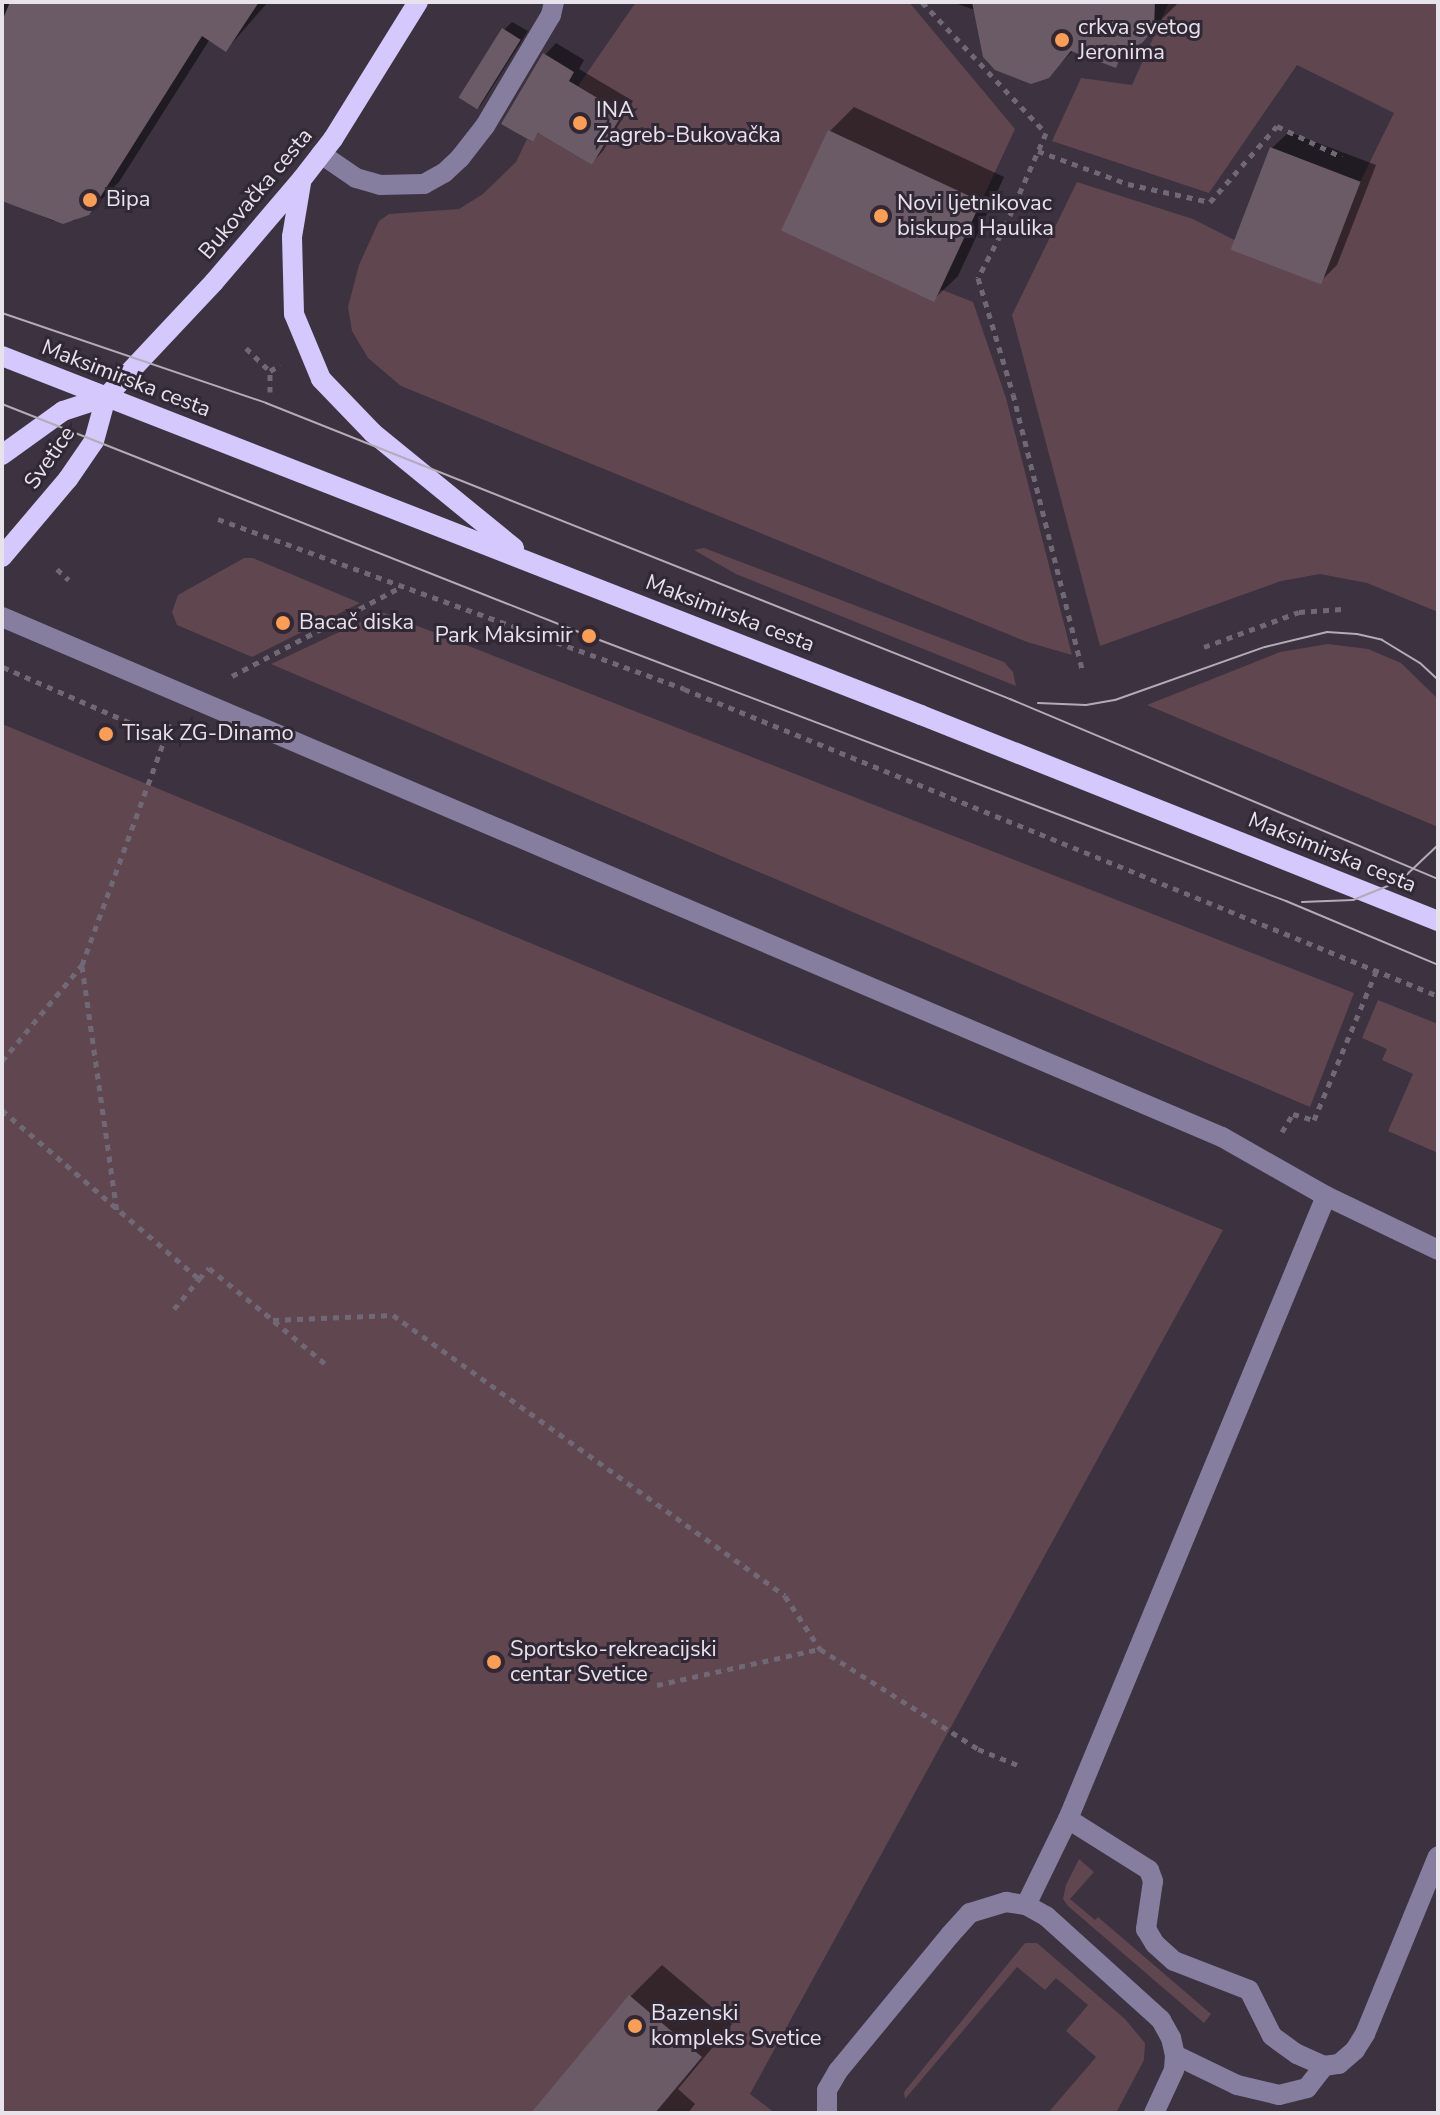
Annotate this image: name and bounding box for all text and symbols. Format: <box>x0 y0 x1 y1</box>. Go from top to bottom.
place label: crkva svetog Jeronima <box>1078 14 1201 66</box>
marker: crkva svetog Jeronima <box>1053 31 1071 49</box>
place label: INA Zagreb-Bukovačka <box>596 97 781 148</box>
marker: INA Zagreb-Bukovačka <box>571 114 589 132</box>
street label: Bukovačka cesta <box>194 123 318 265</box>
place label: Bipa <box>106 187 150 213</box>
place label: Novi ljetnikovac biskupa Haulika <box>897 190 1054 242</box>
marker: Bipa <box>81 191 99 209</box>
marker: Novi ljetnikovac biskupa Haulika <box>872 207 890 225</box>
street label: Maksimirska cesta <box>38 335 214 423</box>
street label: Svetice <box>19 421 81 495</box>
street label: Maksimirska cesta <box>642 570 818 658</box>
place label: Bacač diska <box>299 610 414 636</box>
marker: Bacač diska <box>274 614 292 632</box>
place label: Park Maksimir <box>435 623 573 649</box>
marker: Park Maksimir <box>580 627 598 645</box>
place label: Tisak ZG-Dinamo <box>122 721 294 747</box>
marker: Tisak ZG-Dinamo <box>97 725 115 743</box>
street label: Maksimirska cesta <box>1244 807 1420 899</box>
place label: Sportsko-rekreacijski centar Svetice <box>510 1636 717 1688</box>
marker: Sportsko-rekreacijski centar Svetice <box>485 1653 503 1671</box>
place label: Bazenski kompleks Svetice <box>651 2000 821 2052</box>
marker: Bazenski kompleks Svetice <box>626 2017 644 2035</box>

